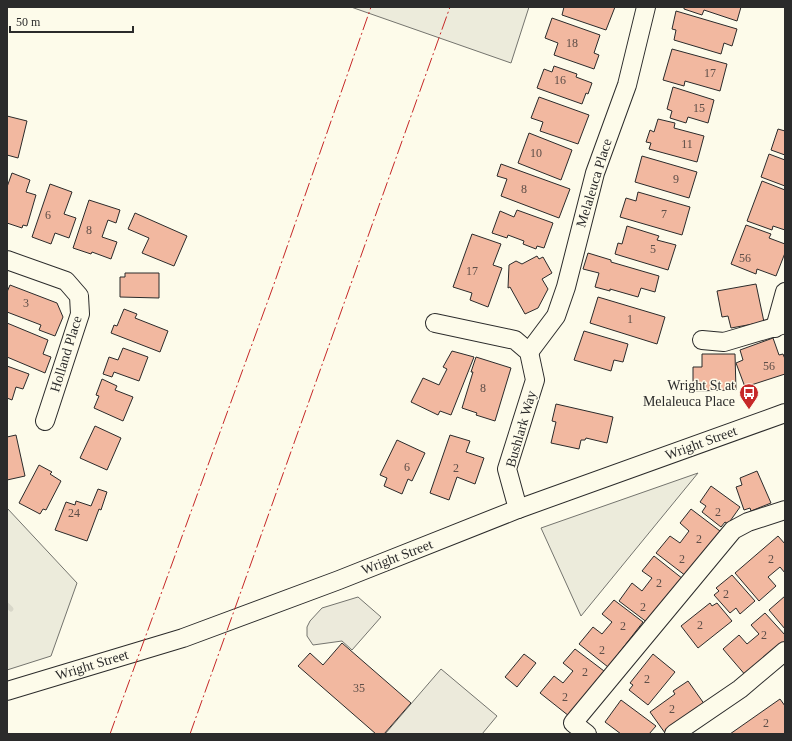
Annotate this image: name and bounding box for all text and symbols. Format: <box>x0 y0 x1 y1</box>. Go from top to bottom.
scale bar <box>10 8 133 34</box>
text: 50 m <box>16 15 41 29</box>
house number: 18 <box>566 36 578 50</box>
house number: 17 <box>704 66 716 80</box>
house number: 16 <box>554 73 566 87</box>
house number: 15 <box>693 101 705 115</box>
street label: Melaleuca Place <box>573 137 615 229</box>
house number: 11 <box>681 137 693 151</box>
house number: 10 <box>530 146 542 160</box>
house number: 9 <box>673 172 679 186</box>
house number: 8 <box>521 182 527 196</box>
house number: 7 <box>661 207 667 221</box>
house number: 6 <box>45 208 51 222</box>
house number: 8 <box>86 223 92 237</box>
house number: 5 <box>650 242 656 256</box>
house number: 56 <box>739 251 751 265</box>
house number: 17 <box>466 264 478 278</box>
house number: 3 <box>23 296 29 310</box>
house number: 1 <box>627 312 633 326</box>
street label: Holland Place <box>47 314 85 394</box>
house number: 56 <box>763 359 775 373</box>
place label: Wright St at Melaleuca Place <box>643 378 735 409</box>
house number: 8 <box>480 381 486 395</box>
bus stop icon: Wright St at Melaleuca Place <box>738 382 760 410</box>
street label: Bushlark Way <box>503 389 539 469</box>
street label: Wright Street <box>663 423 739 463</box>
house number: 6 <box>404 460 410 474</box>
house number: 2 <box>453 461 459 475</box>
house number: 2 <box>715 505 721 519</box>
house number: 24 <box>68 506 80 520</box>
house number: 2 <box>696 532 702 546</box>
street label: Wright Street <box>359 536 435 577</box>
house number: 2 <box>679 552 685 566</box>
house number: 2 <box>768 552 774 566</box>
house number: 2 <box>656 576 662 590</box>
house number: 2 <box>723 587 729 601</box>
house number: 2 <box>640 600 646 614</box>
house number: 2 <box>697 618 703 632</box>
house number: 2 <box>620 619 626 633</box>
house number: 2 <box>761 628 767 642</box>
house number: 2 <box>599 643 605 657</box>
street label: Wright Street <box>54 647 130 683</box>
house number: 2 <box>582 665 588 679</box>
house number: 2 <box>644 672 650 686</box>
house number: 35 <box>353 681 365 695</box>
house number: 2 <box>562 690 568 704</box>
house number: 2 <box>669 702 675 716</box>
house number: 2 <box>763 716 769 730</box>

